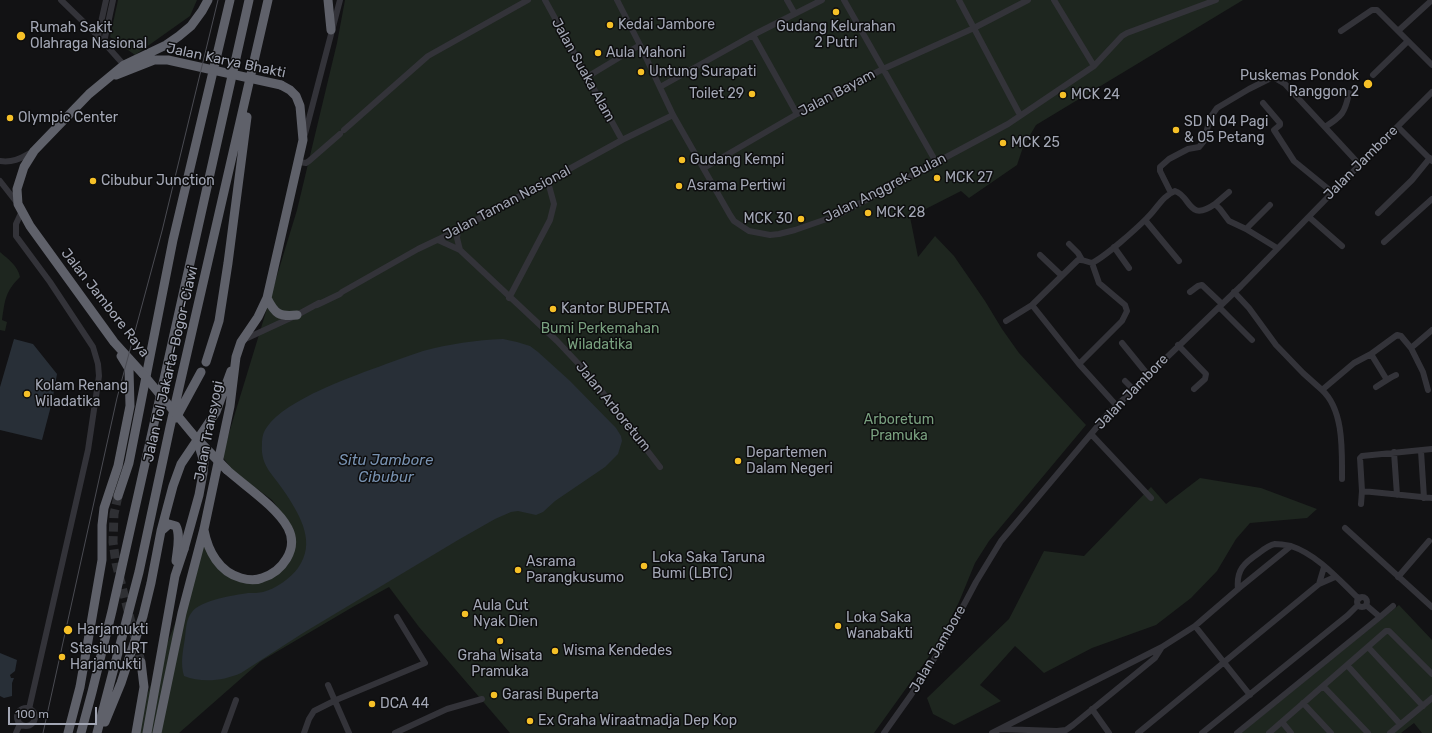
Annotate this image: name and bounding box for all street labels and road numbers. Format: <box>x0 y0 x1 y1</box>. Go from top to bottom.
street label: Jalan Suaka Alam <box>548 15 618 125</box>
street label: Jalan Karya Bhakti <box>165 40 287 82</box>
street label: Jalan Bayam <box>796 66 878 120</box>
street label: Jalan Jambore <box>1320 122 1402 204</box>
street label: Jalan Anggrek Bulan <box>821 150 949 226</box>
street label: Jalan Taman Nasional <box>440 162 574 244</box>
street label: Jalan Jambore Raya <box>57 245 153 361</box>
street label: Jalan Tol Jakarta–Bogor–Ciawi <box>140 264 202 464</box>
street label: Jalan Jambore <box>1092 351 1172 433</box>
street label: Jalan Arboretum <box>572 359 654 455</box>
street label: Jalan Transyogi <box>191 379 227 483</box>
street label: Jalan Jambore <box>906 602 970 696</box>

